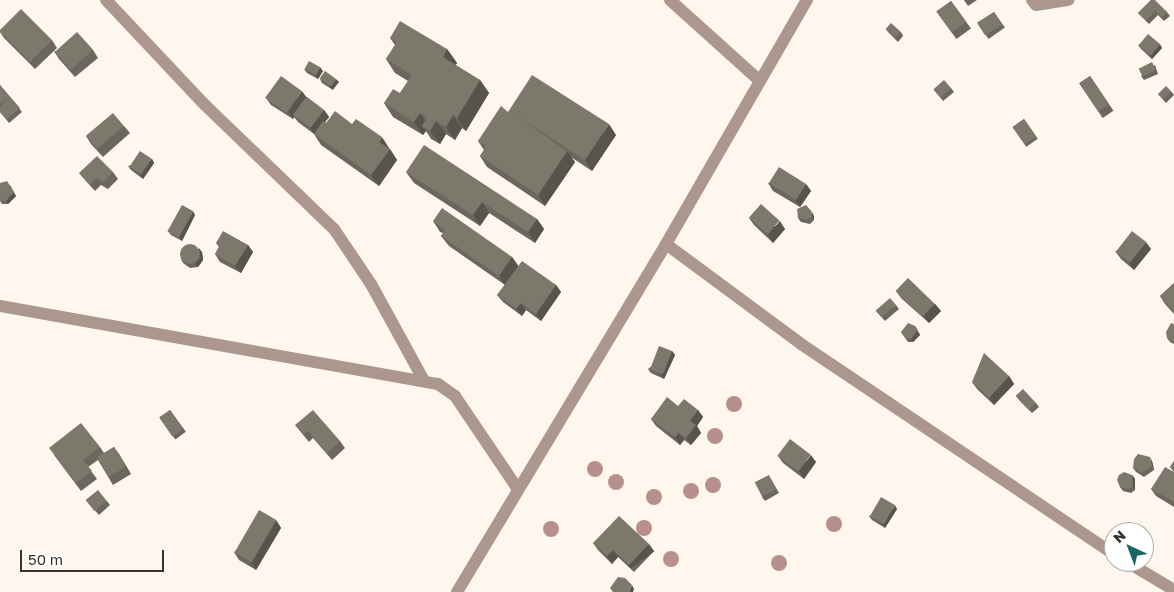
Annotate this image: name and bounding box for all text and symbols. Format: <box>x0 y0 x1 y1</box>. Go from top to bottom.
north arrow <box>1104 522 1154 572</box>
text: N <box>1109 527 1129 546</box>
scale bar <box>22 540 166 572</box>
text: 50 m <box>28 550 63 568</box>

